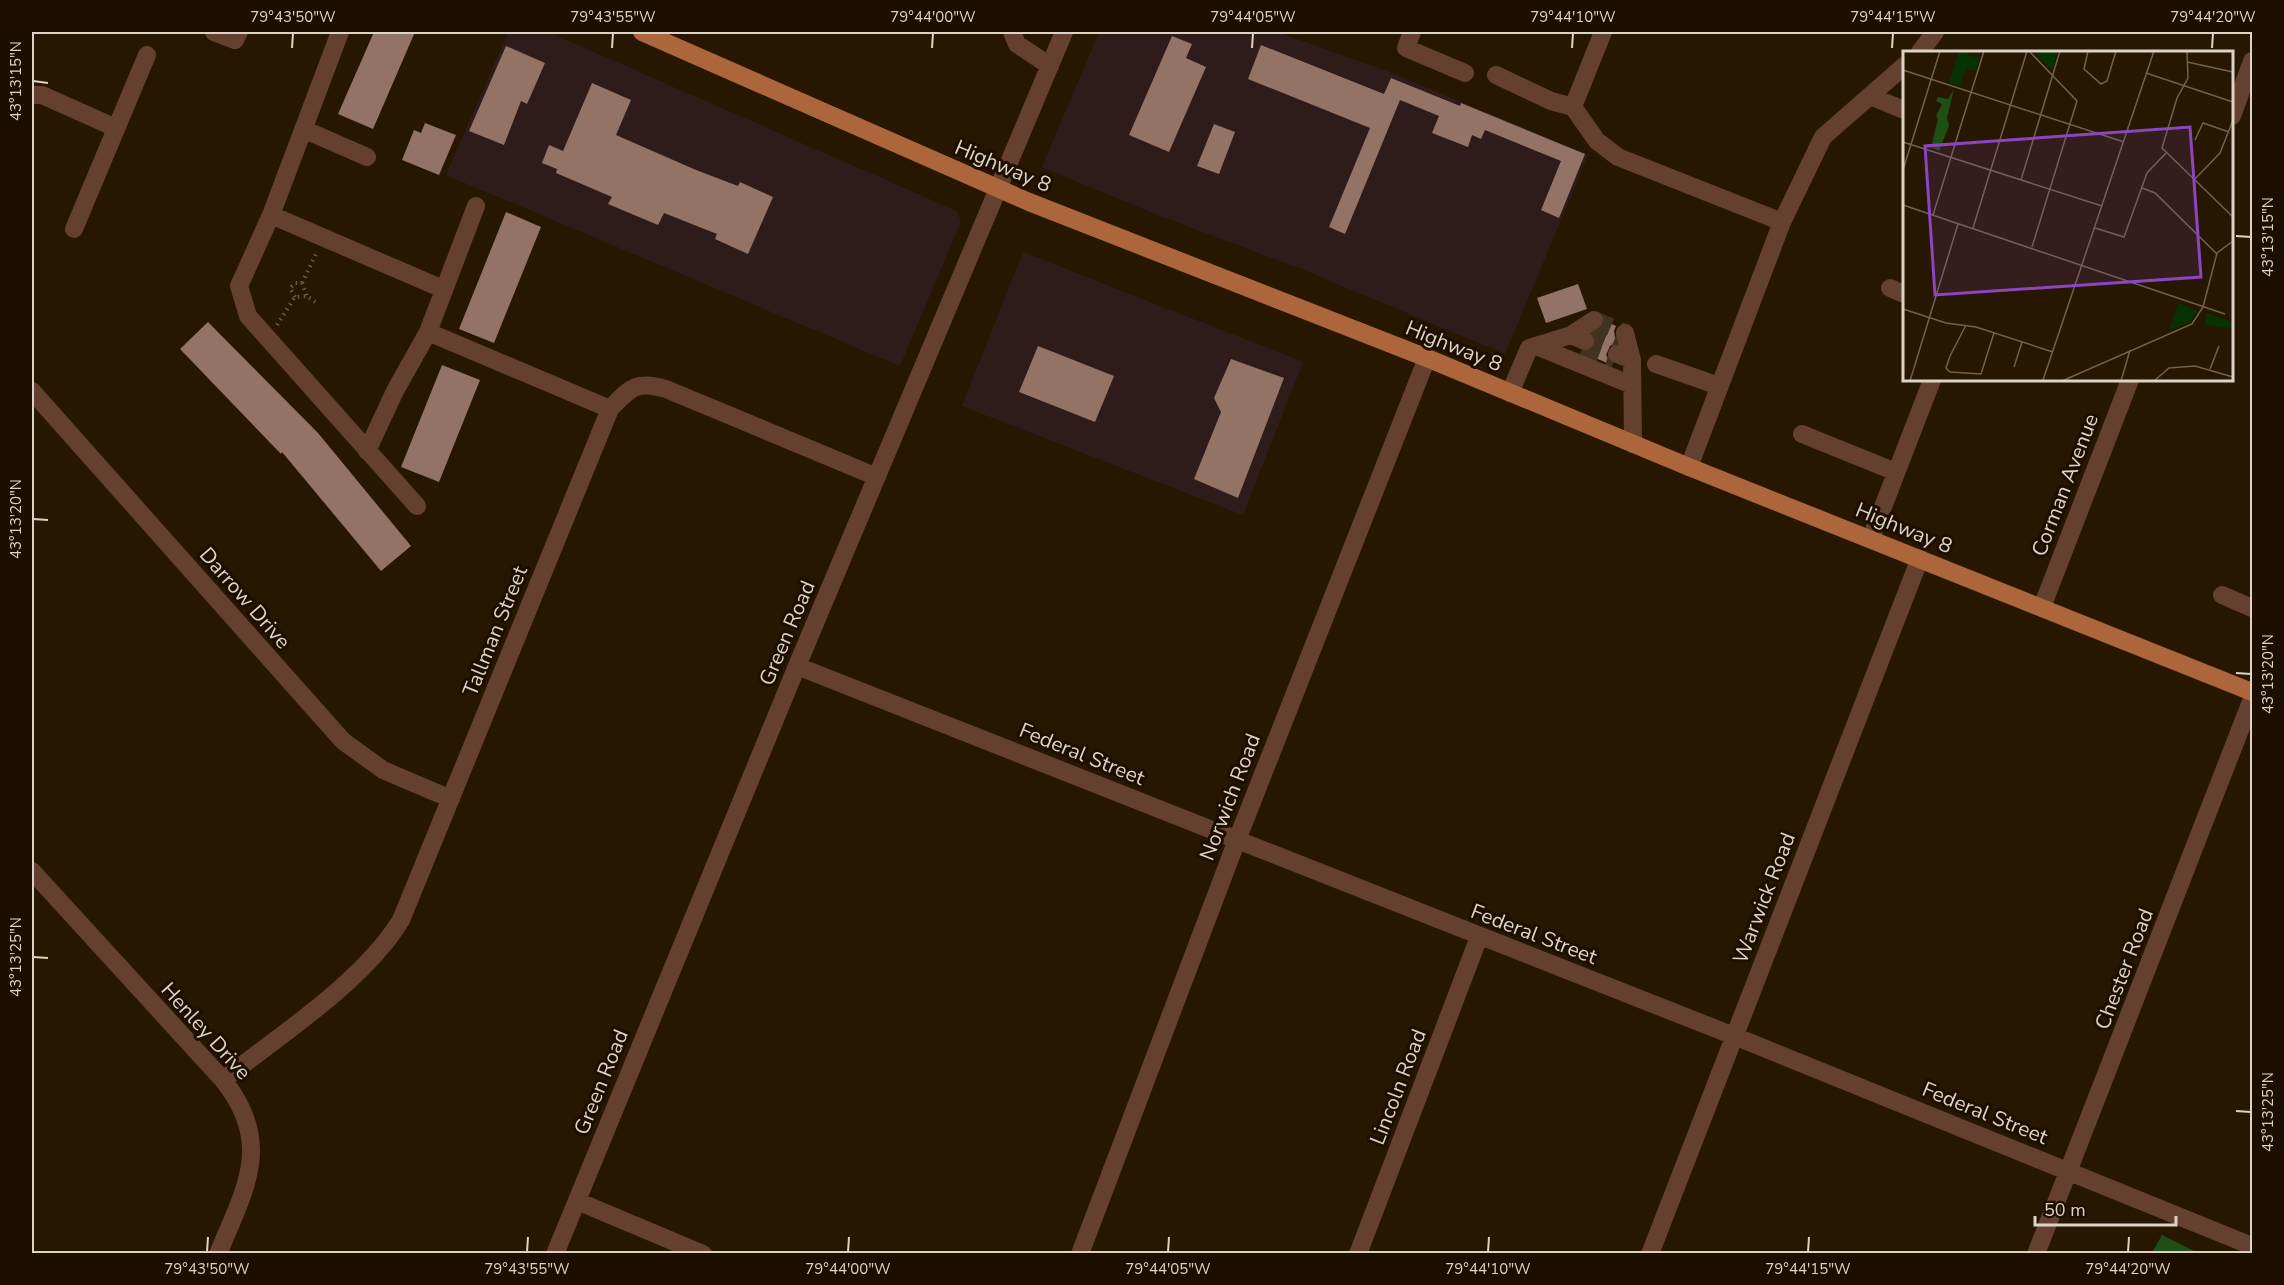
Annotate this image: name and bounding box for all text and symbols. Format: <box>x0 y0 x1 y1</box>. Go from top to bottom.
text: 79°43'50"W <box>250 7 336 27</box>
text: 79°43'55"W <box>570 7 656 27</box>
text: 79°44'00"W <box>890 7 976 27</box>
text: 79°44'05"W <box>1210 7 1296 27</box>
text: 79°44'10"W <box>1530 7 1616 27</box>
text: 79°44'15"W <box>1850 7 1936 27</box>
text: 79°44'20"W <box>2170 7 2256 27</box>
text: 43°13'15"N <box>6 41 26 121</box>
inset map <box>1903 51 2233 381</box>
street label: Highway 8 <box>950 133 1056 199</box>
text: 43°13'15"N <box>2258 197 2278 277</box>
street label: Highway 8 <box>1401 314 1507 378</box>
street label: Corman Avenue <box>2025 410 2105 560</box>
text: 43°13'20"N <box>6 479 26 559</box>
street label: Highway 8 <box>1851 496 1957 560</box>
street label: Darrow Drive <box>193 541 297 655</box>
street label: Tallman Street <box>456 561 534 700</box>
street label: Green Road <box>752 576 822 690</box>
text: 43°13'20"N <box>2258 634 2278 714</box>
street label: Federal Street <box>1015 716 1150 792</box>
street label: Norwich Road <box>1193 730 1267 864</box>
street label: Warwick Road <box>1726 828 1802 968</box>
street label: Federal Street <box>1467 897 1602 971</box>
street label: Chester Road <box>2088 905 2160 1033</box>
text: 43°13'25"N <box>6 917 26 997</box>
street label: Henley Drive <box>155 976 257 1086</box>
street label: Green Road <box>567 1025 635 1139</box>
street label: Lincoln Road <box>1363 1025 1433 1149</box>
text: 43°13'25"N <box>2258 1072 2278 1152</box>
street label: Federal Street <box>1918 1075 2053 1151</box>
scale bar <box>2035 1189 2176 1227</box>
text: 50 m <box>2044 1198 2086 1222</box>
text: 79°43'50"W <box>164 1259 250 1279</box>
text: 79°43'55"W <box>484 1259 570 1279</box>
text: 79°44'00"W <box>805 1259 891 1279</box>
text: 79°44'05"W <box>1125 1259 1211 1279</box>
text: 79°44'10"W <box>1445 1259 1531 1279</box>
text: 79°44'15"W <box>1765 1259 1851 1279</box>
text: 79°44'20"W <box>2085 1259 2171 1279</box>

